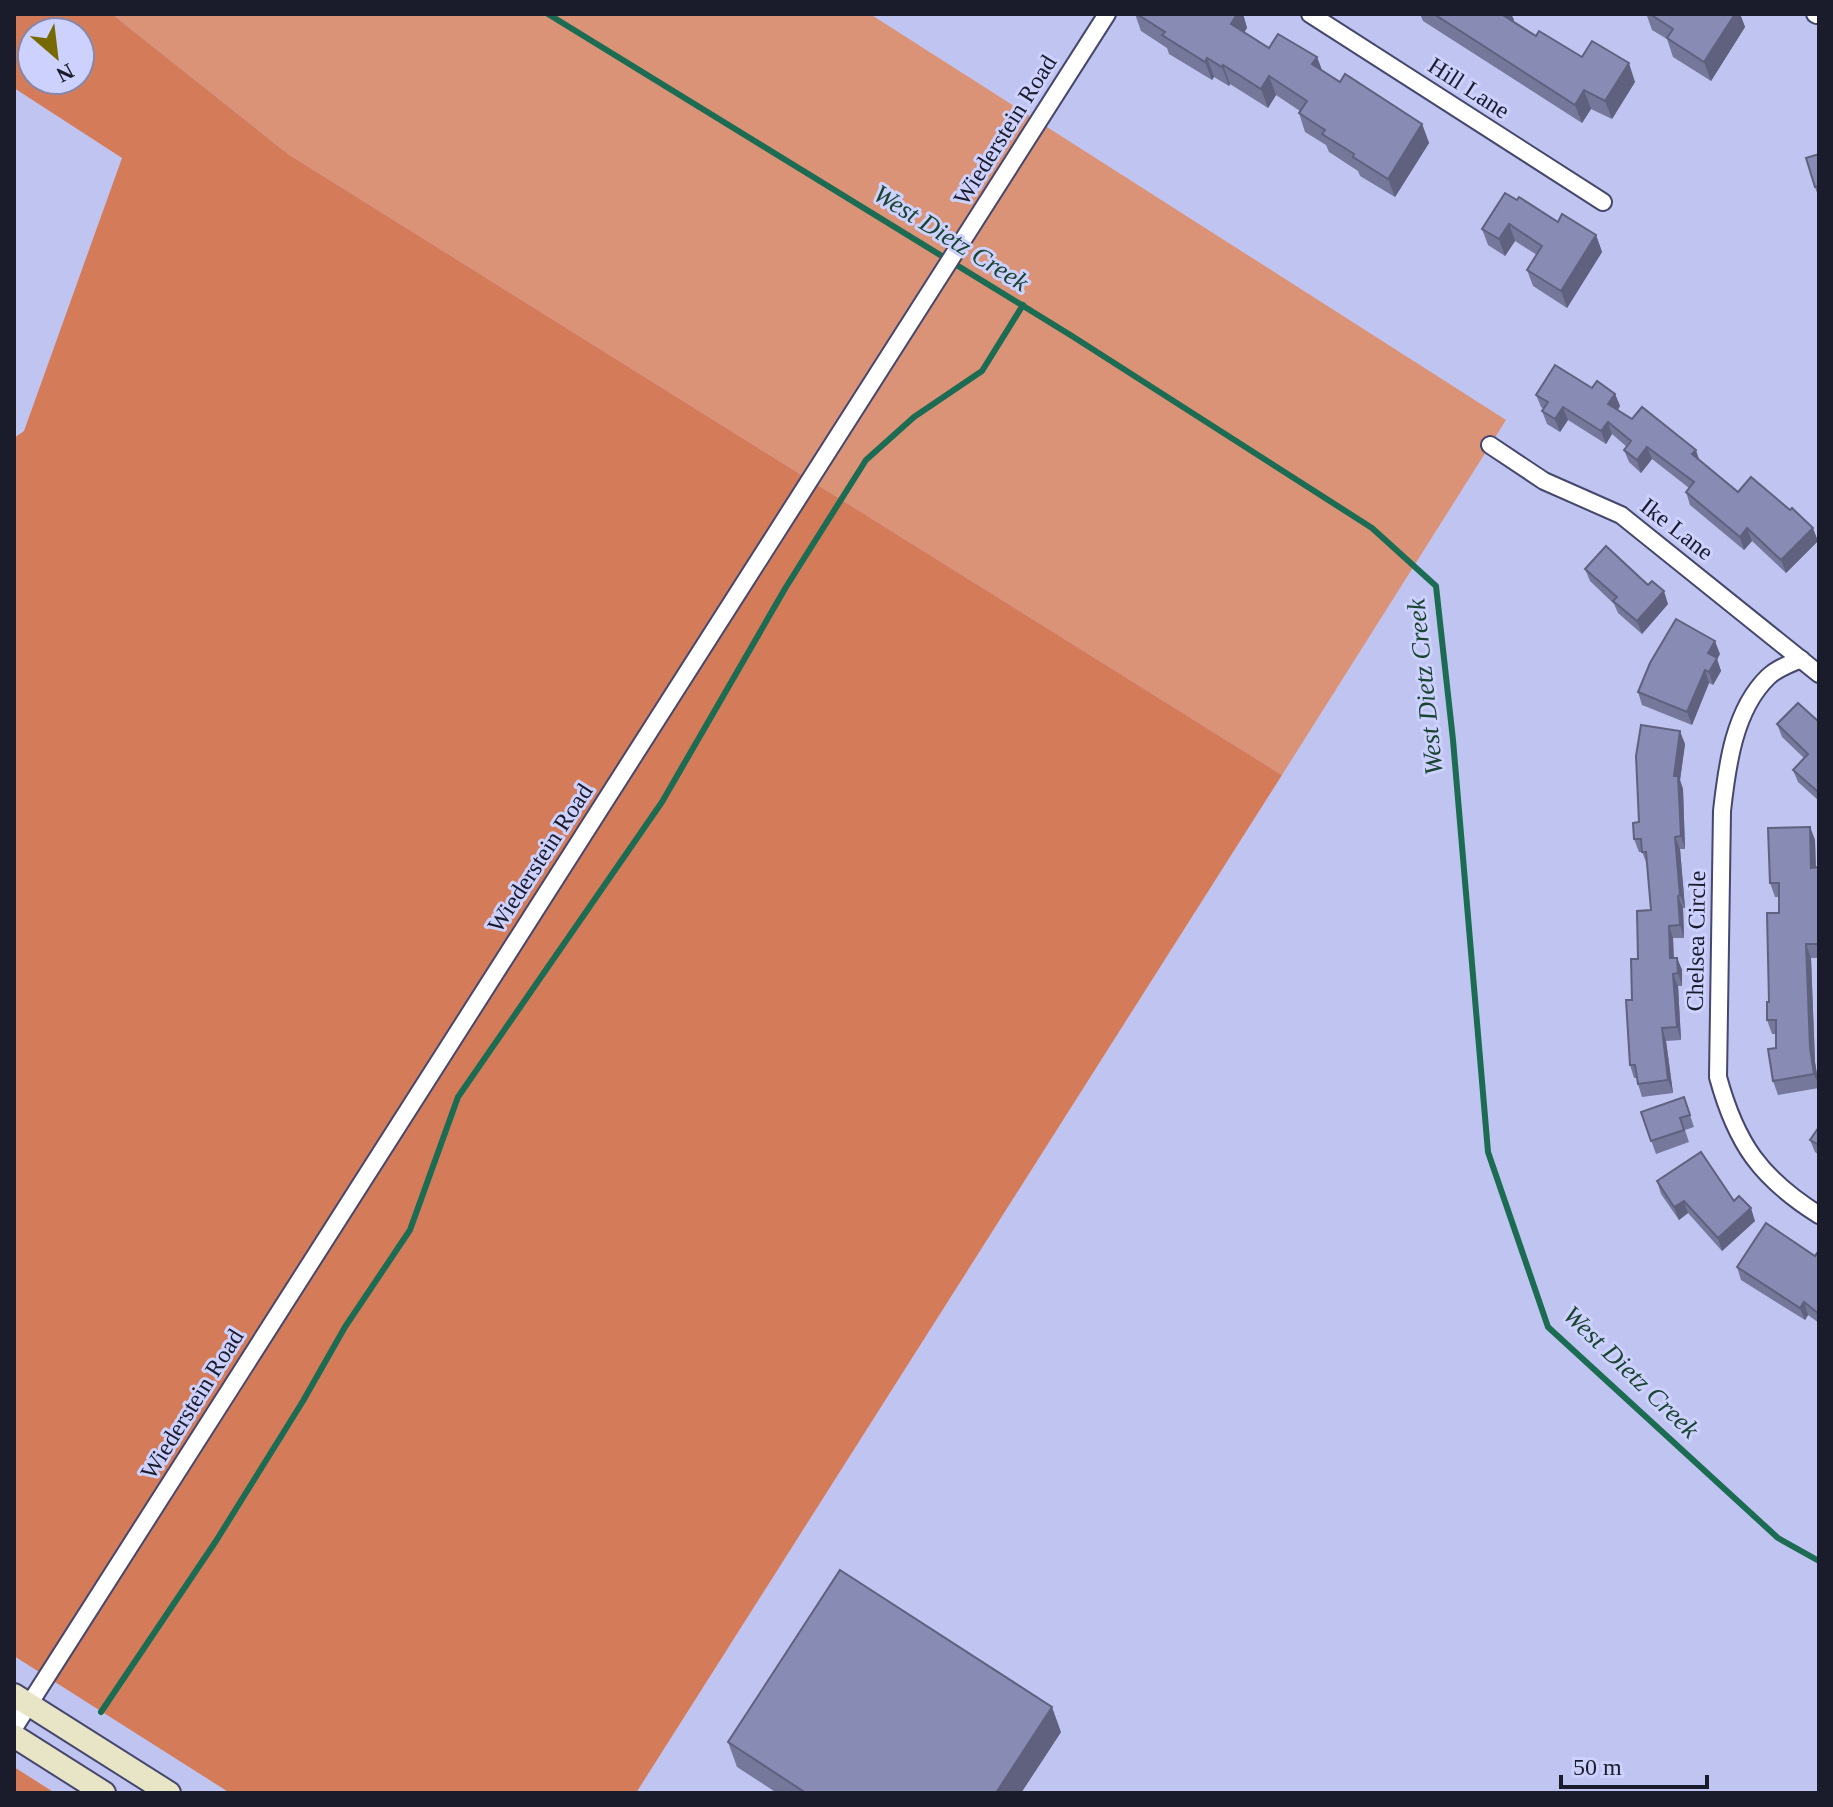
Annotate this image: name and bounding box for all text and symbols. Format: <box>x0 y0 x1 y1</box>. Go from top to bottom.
north arrow <box>16 16 96 96</box>
street label: Wiederstein Road <box>948 50 1062 210</box>
street label: Hill Lane <box>1424 52 1514 124</box>
text: N <box>52 58 78 88</box>
water label: West Dietz Creek <box>868 179 1034 297</box>
street label: Ike Lane <box>1636 493 1718 565</box>
water label: West Dietz Creek <box>1401 597 1449 777</box>
street label: Wiederstein Road <box>482 779 598 937</box>
street label: Chelsea Circle <box>1682 870 1710 1012</box>
water label: West Dietz Creek <box>1557 1300 1705 1444</box>
street label: Wiederstein Road <box>135 1324 249 1484</box>
scale bar <box>1561 1739 1707 1789</box>
text: 50 m <box>1573 1754 1622 1780</box>

